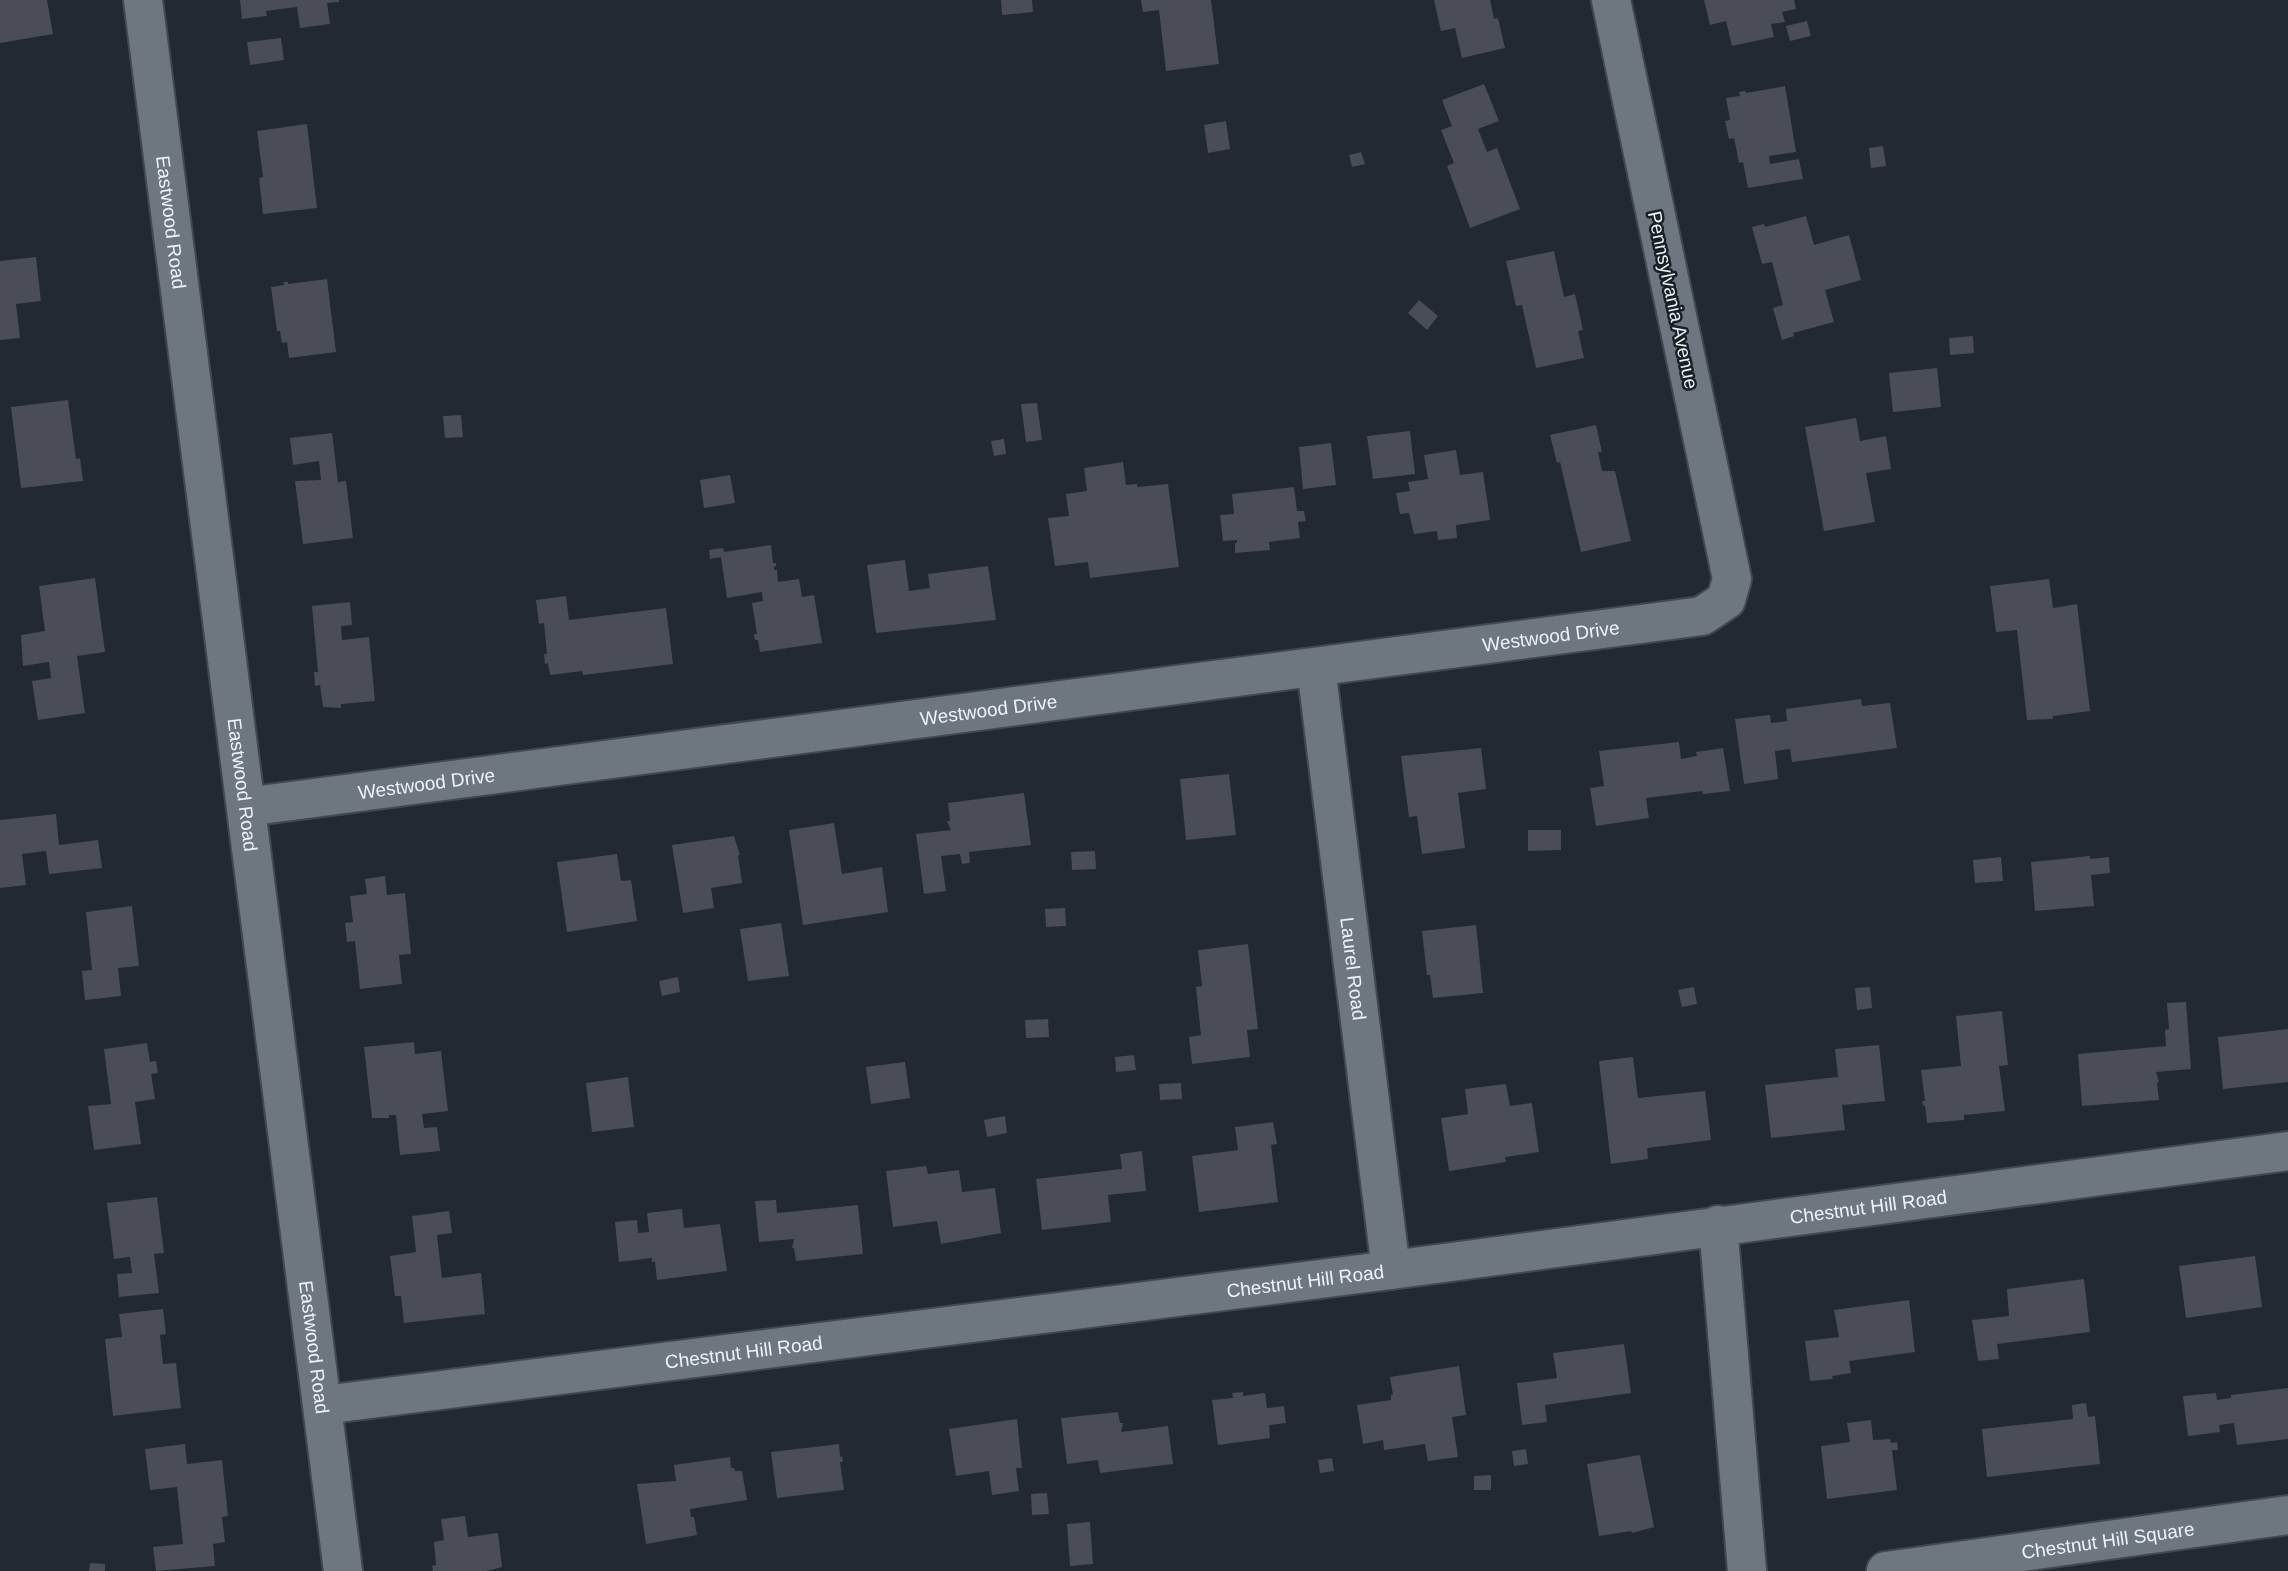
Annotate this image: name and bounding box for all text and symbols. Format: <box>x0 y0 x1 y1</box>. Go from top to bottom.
street label: Eastwood Road <box>152 154 190 290</box>
street label: Pennsylvania Avenue <box>1644 209 1702 391</box>
street label: Westwood Drive <box>1481 616 1621 655</box>
street label: Westwood Drive <box>919 690 1058 729</box>
street label: Eastwood Road <box>224 717 262 853</box>
street label: Westwood Drive <box>357 764 496 803</box>
street label: Laurel Road <box>1337 916 1370 1021</box>
street label: Chestnut Hill Road <box>1788 1186 1948 1228</box>
street label: Chestnut Hill Road <box>1225 1260 1385 1301</box>
street label: Eastwood Road <box>296 1279 333 1415</box>
street label: Chestnut Hill Road <box>664 1331 824 1372</box>
street label: Chestnut Hill Square <box>2020 1518 2196 1563</box>

